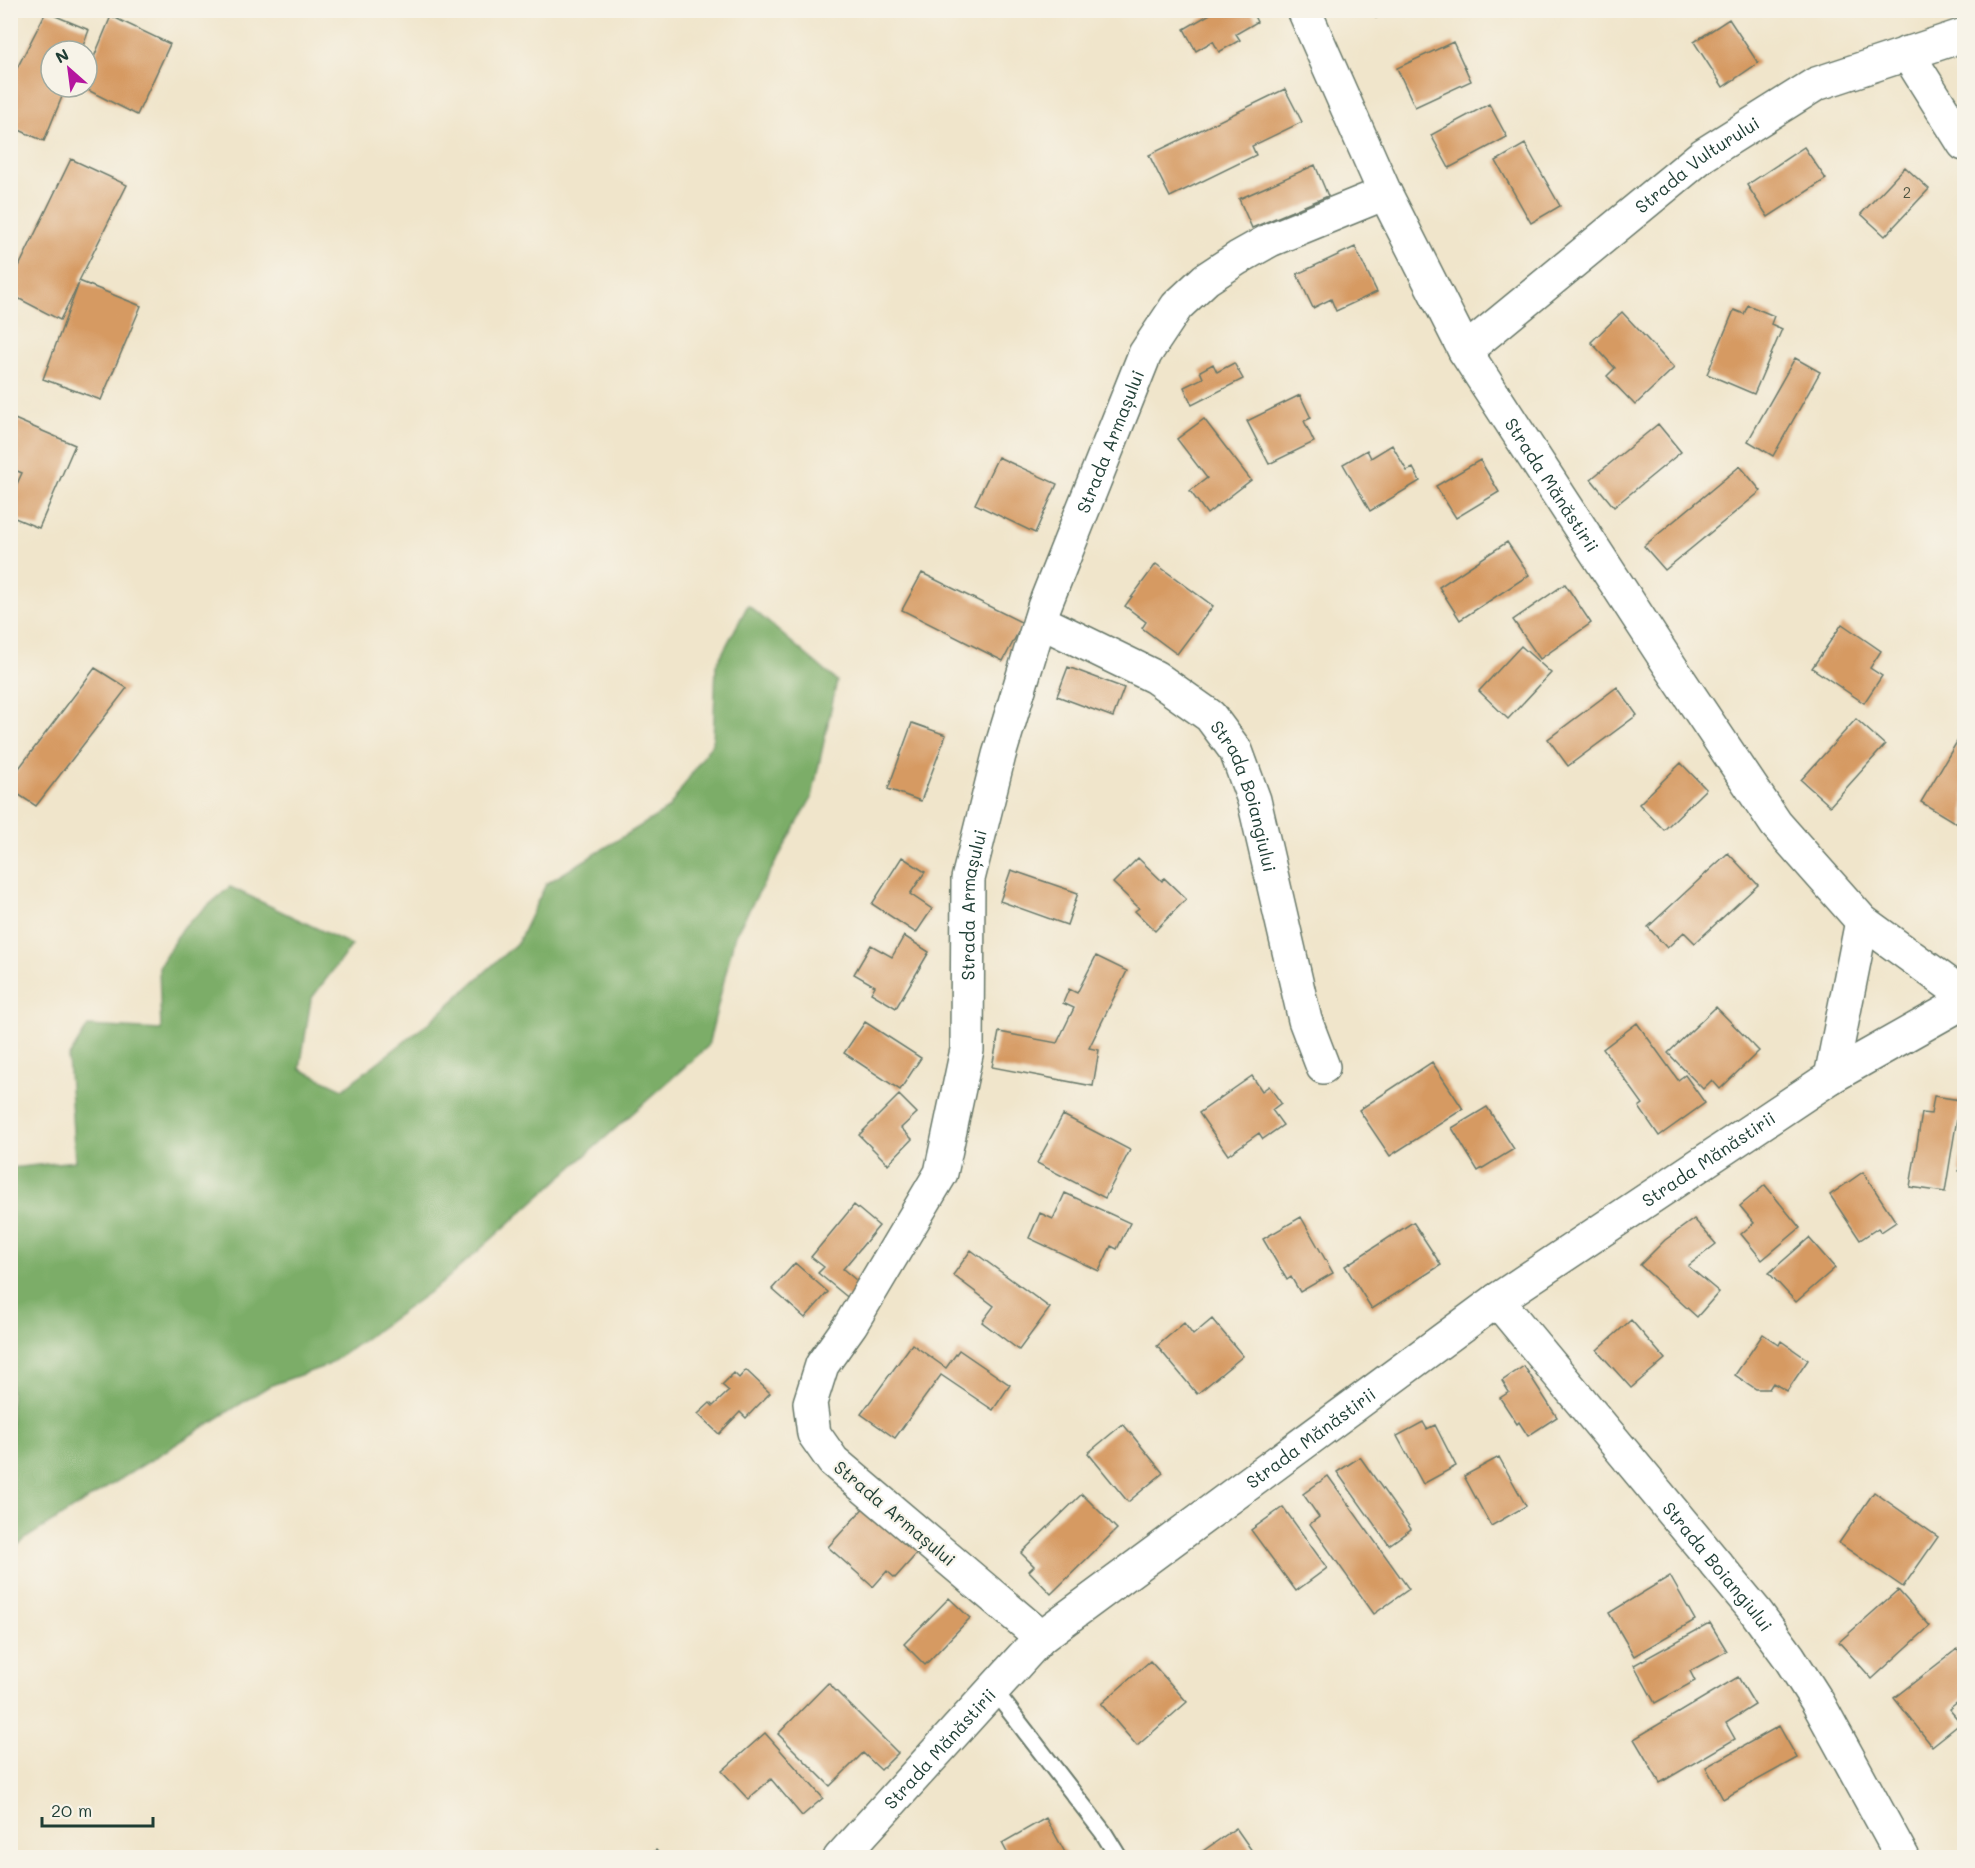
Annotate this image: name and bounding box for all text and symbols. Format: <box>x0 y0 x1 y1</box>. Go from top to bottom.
north arrow <box>39 39 99 99</box>
text: N <box>51 43 72 67</box>
street label: Strada Vulturului <box>1630 111 1764 218</box>
house number: 2 <box>1903 182 1911 202</box>
street label: Strada Armașului <box>1071 366 1149 517</box>
street label: Strada Mănăstirii <box>1500 413 1605 557</box>
street label: Strada Boiangiului <box>1205 715 1282 874</box>
street label: Strada Armașului <box>955 827 992 981</box>
street label: Strada Mănăstirii <box>1637 1106 1780 1212</box>
street label: Strada Mănăstirii <box>1241 1382 1380 1494</box>
street label: Strada Armașului <box>829 1455 961 1571</box>
street label: Strada Boiangiului <box>1657 1497 1778 1636</box>
street label: Strada Mănăstirii <box>878 1683 1001 1814</box>
scale bar <box>42 1790 153 1828</box>
text: 20 m <box>51 1798 92 1822</box>

